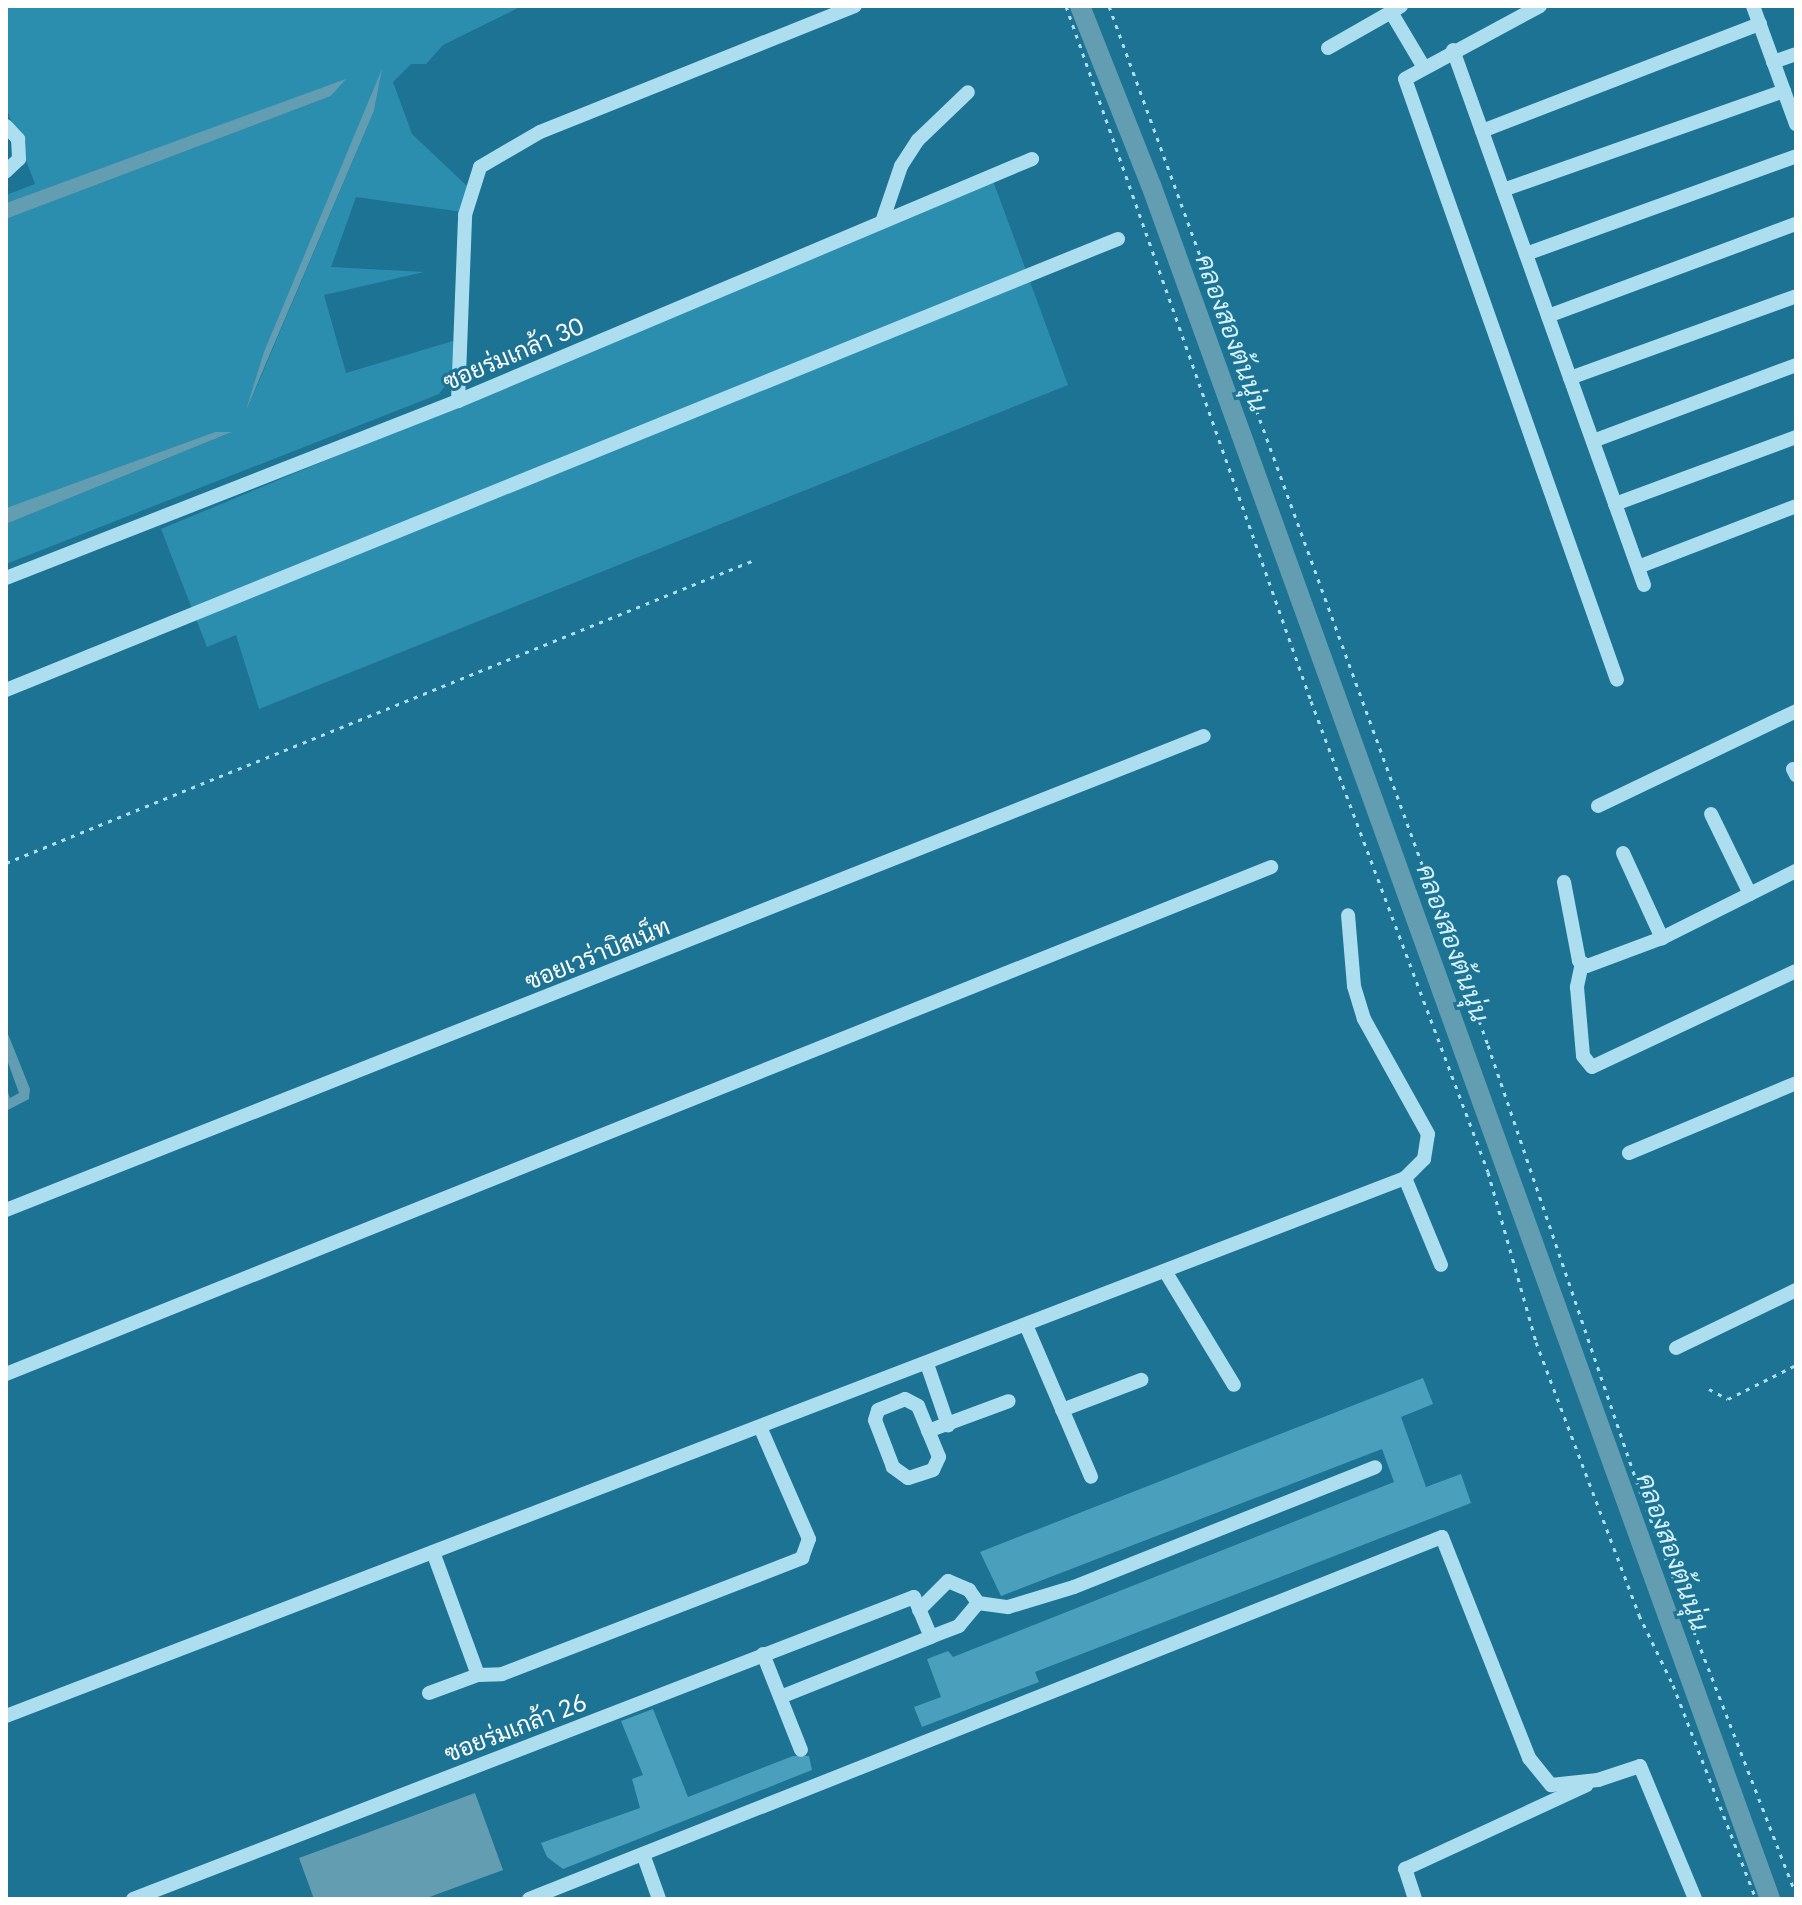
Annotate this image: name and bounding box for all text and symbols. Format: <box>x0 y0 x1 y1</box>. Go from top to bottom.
water label: คลองสองต้นนุ่น <box>1189 250 1275 416</box>
street label: ซอยร่มเกล้า 30 <box>438 310 588 396</box>
water label: คลองสองต้นนุ่น <box>1410 860 1496 1026</box>
street label: ซอยเวร่าบิสเน็ท <box>520 911 674 995</box>
water label: คลองสองต้นนุ่น <box>1630 1469 1716 1635</box>
street label: ซอยร่มเกล้า 26 <box>440 1687 590 1767</box>

